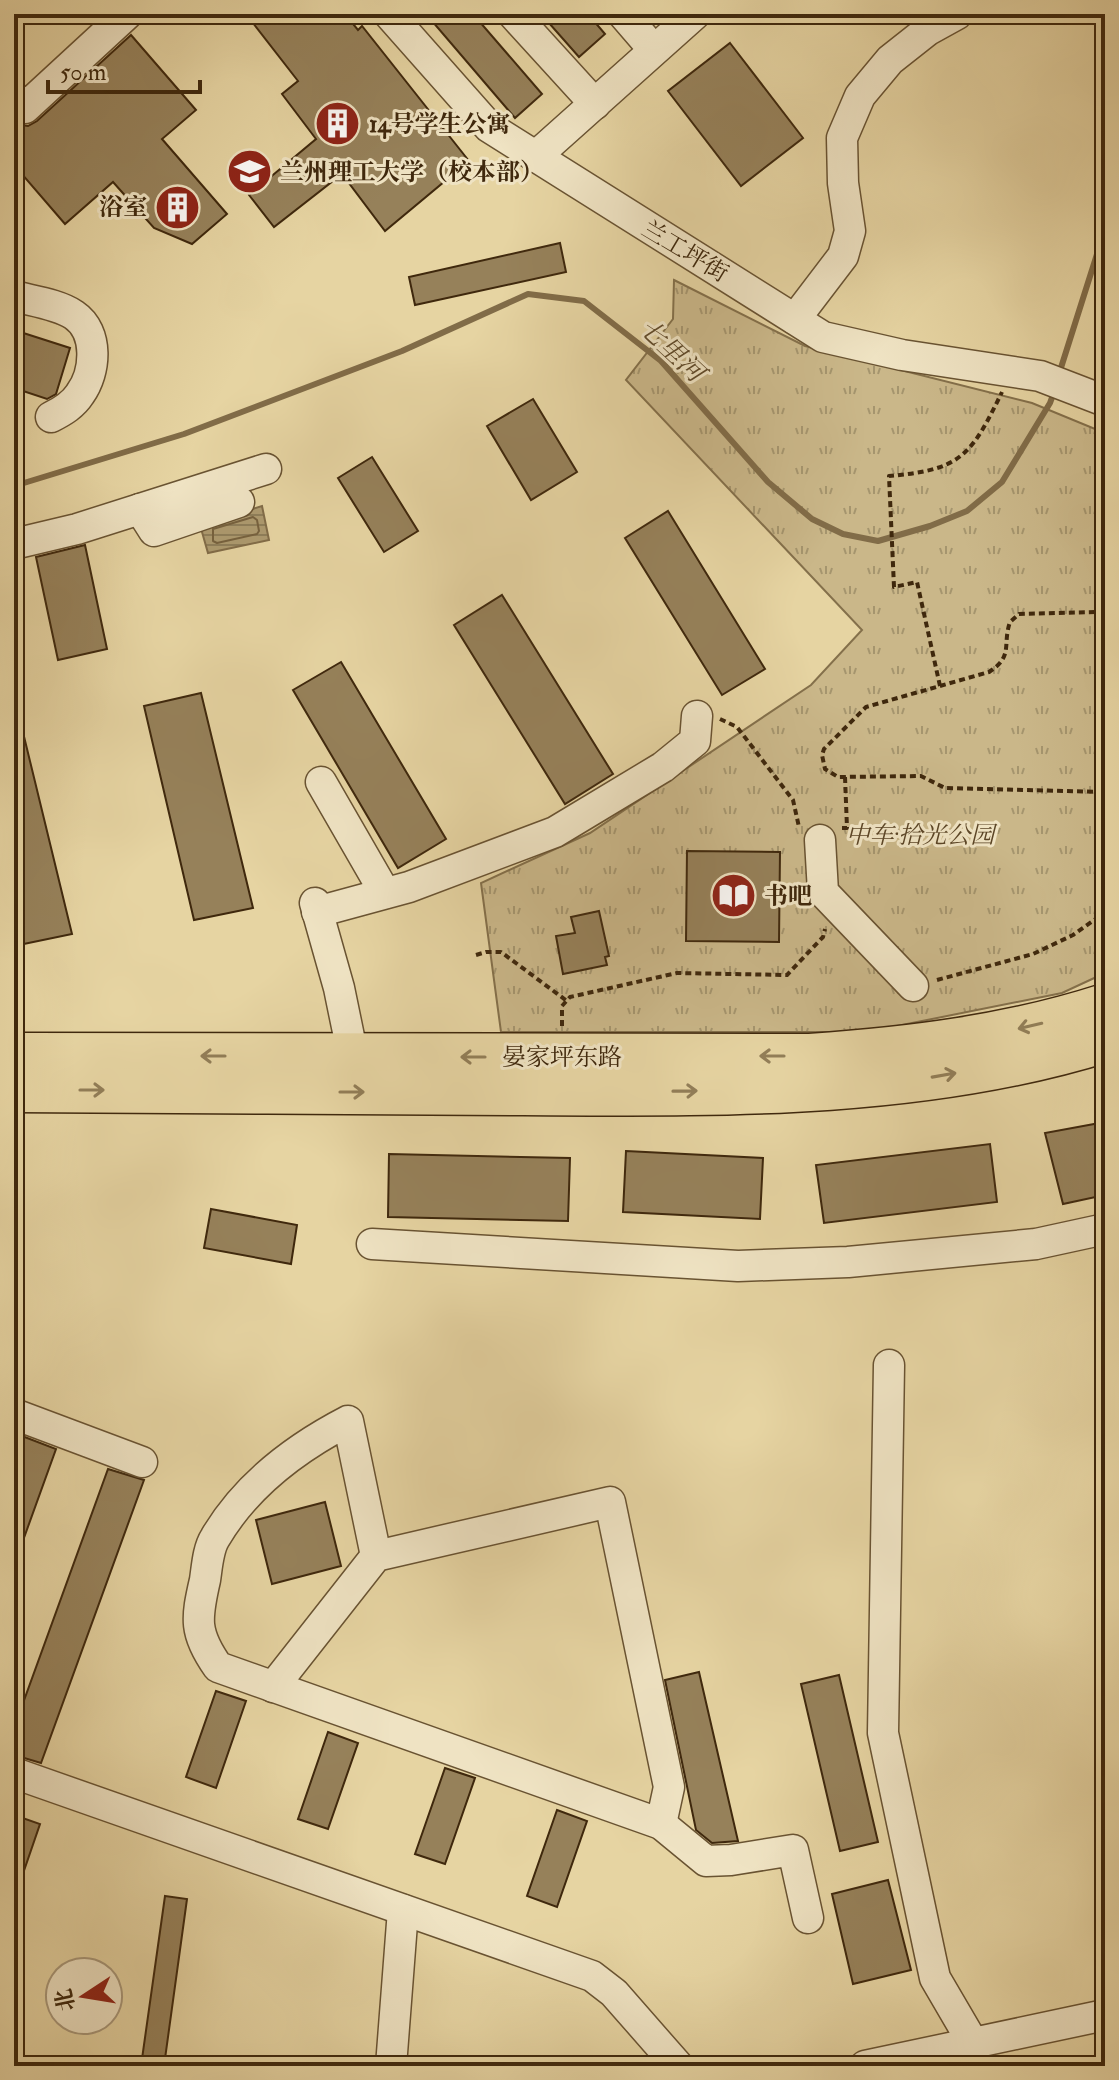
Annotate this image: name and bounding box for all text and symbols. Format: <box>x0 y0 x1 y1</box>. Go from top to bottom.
scale bar <box>48 44 200 94</box>
text: 50 m <box>60 57 107 88</box>
building icon: 14号学生公寓 <box>314 100 362 148</box>
place label: 14号学生公寓 <box>369 109 511 140</box>
school or university icon: 兰州理工大学（校本部） <box>225 148 273 196</box>
place label: 兰州理工大学（校本部） <box>280 157 544 188</box>
building icon: 浴室 <box>154 183 202 231</box>
place label: 浴室 <box>99 192 147 223</box>
street label: 兰工坪街 <box>636 213 734 289</box>
water label: 七里河 <box>632 312 714 392</box>
park label: 中车·拾光公园 <box>846 820 998 851</box>
library icon: 书吧 <box>709 872 757 920</box>
place label: 书吧 <box>764 881 812 912</box>
one-way arrow <box>1017 1019 1043 1034</box>
street label: 晏家坪东路 <box>502 1042 622 1073</box>
one-way arrow <box>200 1048 227 1064</box>
one-way arrow <box>460 1049 487 1065</box>
one-way arrow <box>759 1049 786 1064</box>
one-way arrow <box>931 1067 956 1082</box>
one-way arrow <box>78 1082 105 1098</box>
one-way arrow <box>338 1084 365 1100</box>
one-way arrow <box>671 1084 698 1099</box>
north arrow <box>44 1956 124 2036</box>
text: 北 <box>49 1986 81 2014</box>

